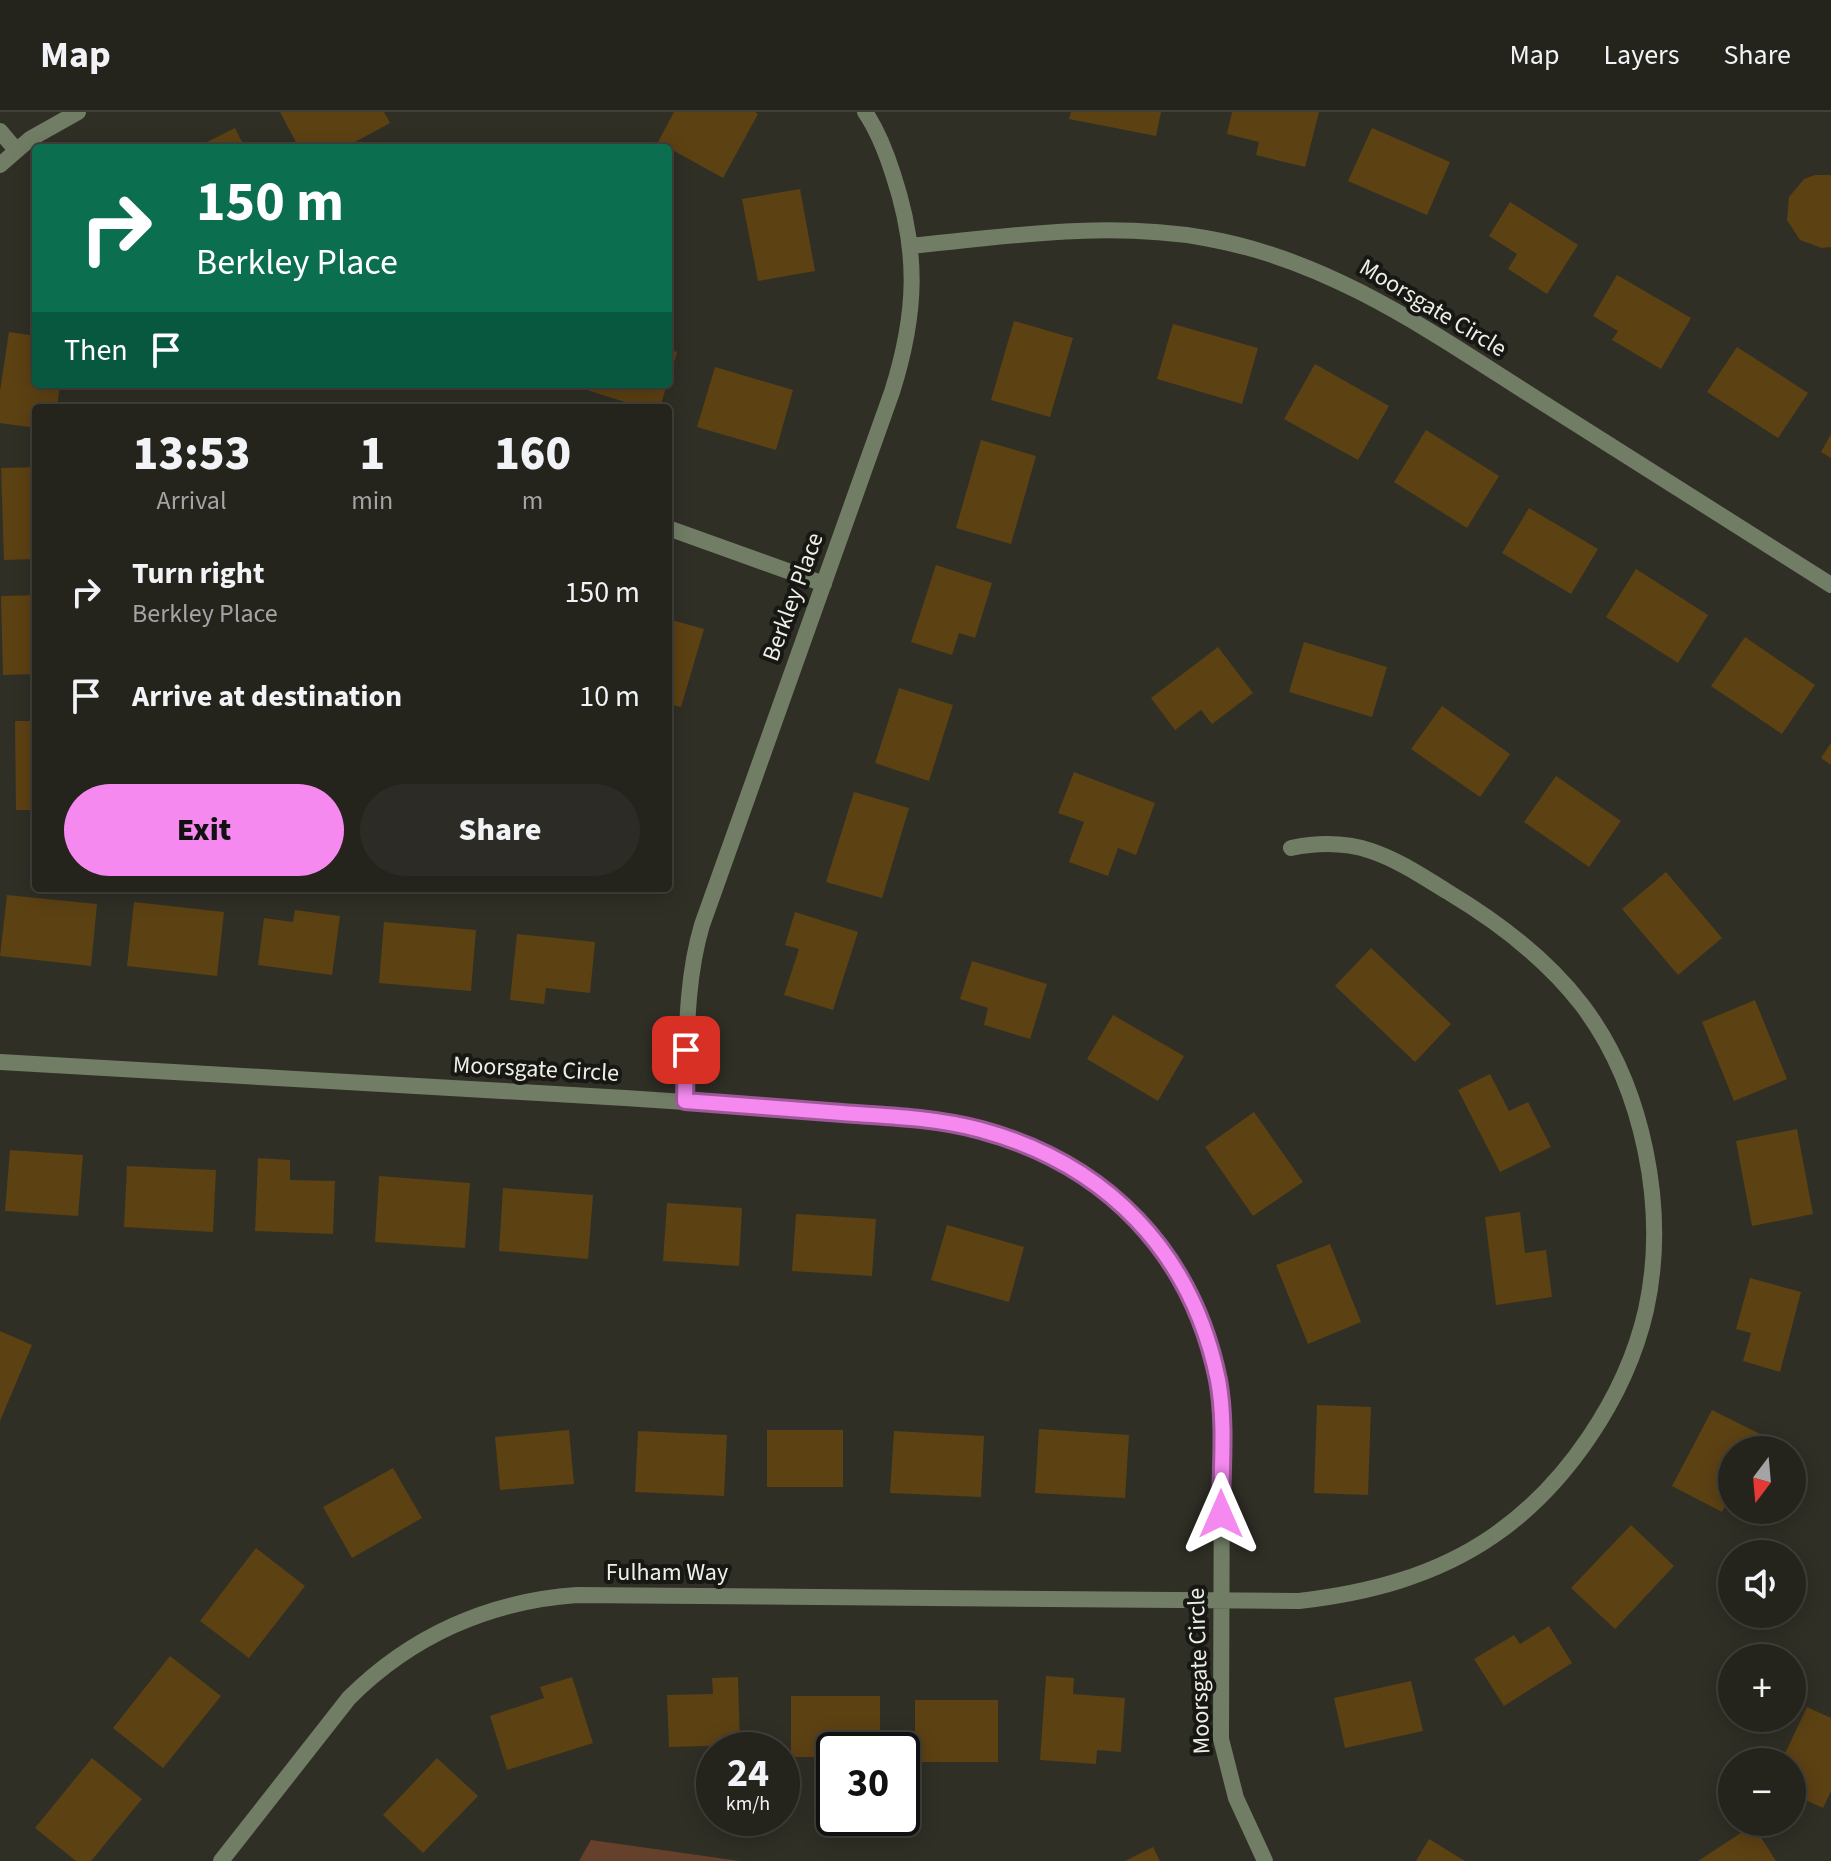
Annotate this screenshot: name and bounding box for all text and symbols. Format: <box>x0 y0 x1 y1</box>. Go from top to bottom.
text: Map <box>40 28 111 82</box>
text: Map <box>1509 35 1559 75</box>
text: Layers <box>1603 35 1679 75</box>
text: Share <box>1723 35 1791 75</box>
text: 150 m <box>196 163 344 242</box>
icon: right <box>64 176 168 280</box>
text: Berkley Place <box>196 237 398 288</box>
street label: Moorsgate Circle <box>1353 250 1513 366</box>
icon: arrive <box>144 328 188 372</box>
text: Then <box>64 329 128 372</box>
text: 13:53 <box>133 420 250 488</box>
text: 1 <box>359 420 385 488</box>
text: 160 <box>494 420 571 488</box>
text: Arrival <box>157 482 227 519</box>
text: min <box>351 482 393 519</box>
text: m <box>522 482 543 519</box>
street label: Berkley Place <box>754 528 832 666</box>
text: Turn right <box>132 552 264 595</box>
icon: right <box>64 570 108 614</box>
text: 150 m <box>564 571 640 614</box>
text: Berkley Place <box>132 595 278 632</box>
icon: arrive <box>64 674 108 718</box>
text: Arrive at destination <box>132 675 402 718</box>
text: 10 m <box>579 675 640 718</box>
button: Exit <box>64 784 344 876</box>
button: Share <box>360 784 640 876</box>
pin <box>652 1016 720 1084</box>
icon: arrive <box>664 1028 708 1072</box>
street label: Moorsgate Circle <box>452 1047 620 1091</box>
north arrow <box>1718 1436 1806 1524</box>
map controls <box>1718 1436 1806 1836</box>
position arrow <box>1179 1472 1263 1556</box>
button: sound <box>1718 1540 1806 1628</box>
street label: Fulham Way <box>606 1555 728 1590</box>
street label: Moorsgate Circle <box>1179 1587 1219 1755</box>
button: + <box>1718 1644 1806 1732</box>
speed limit sign: 30 <box>816 1732 920 1836</box>
text: 24 <box>727 1745 769 1802</box>
button: − <box>1718 1748 1806 1836</box>
text: km/h <box>726 1790 770 1818</box>

